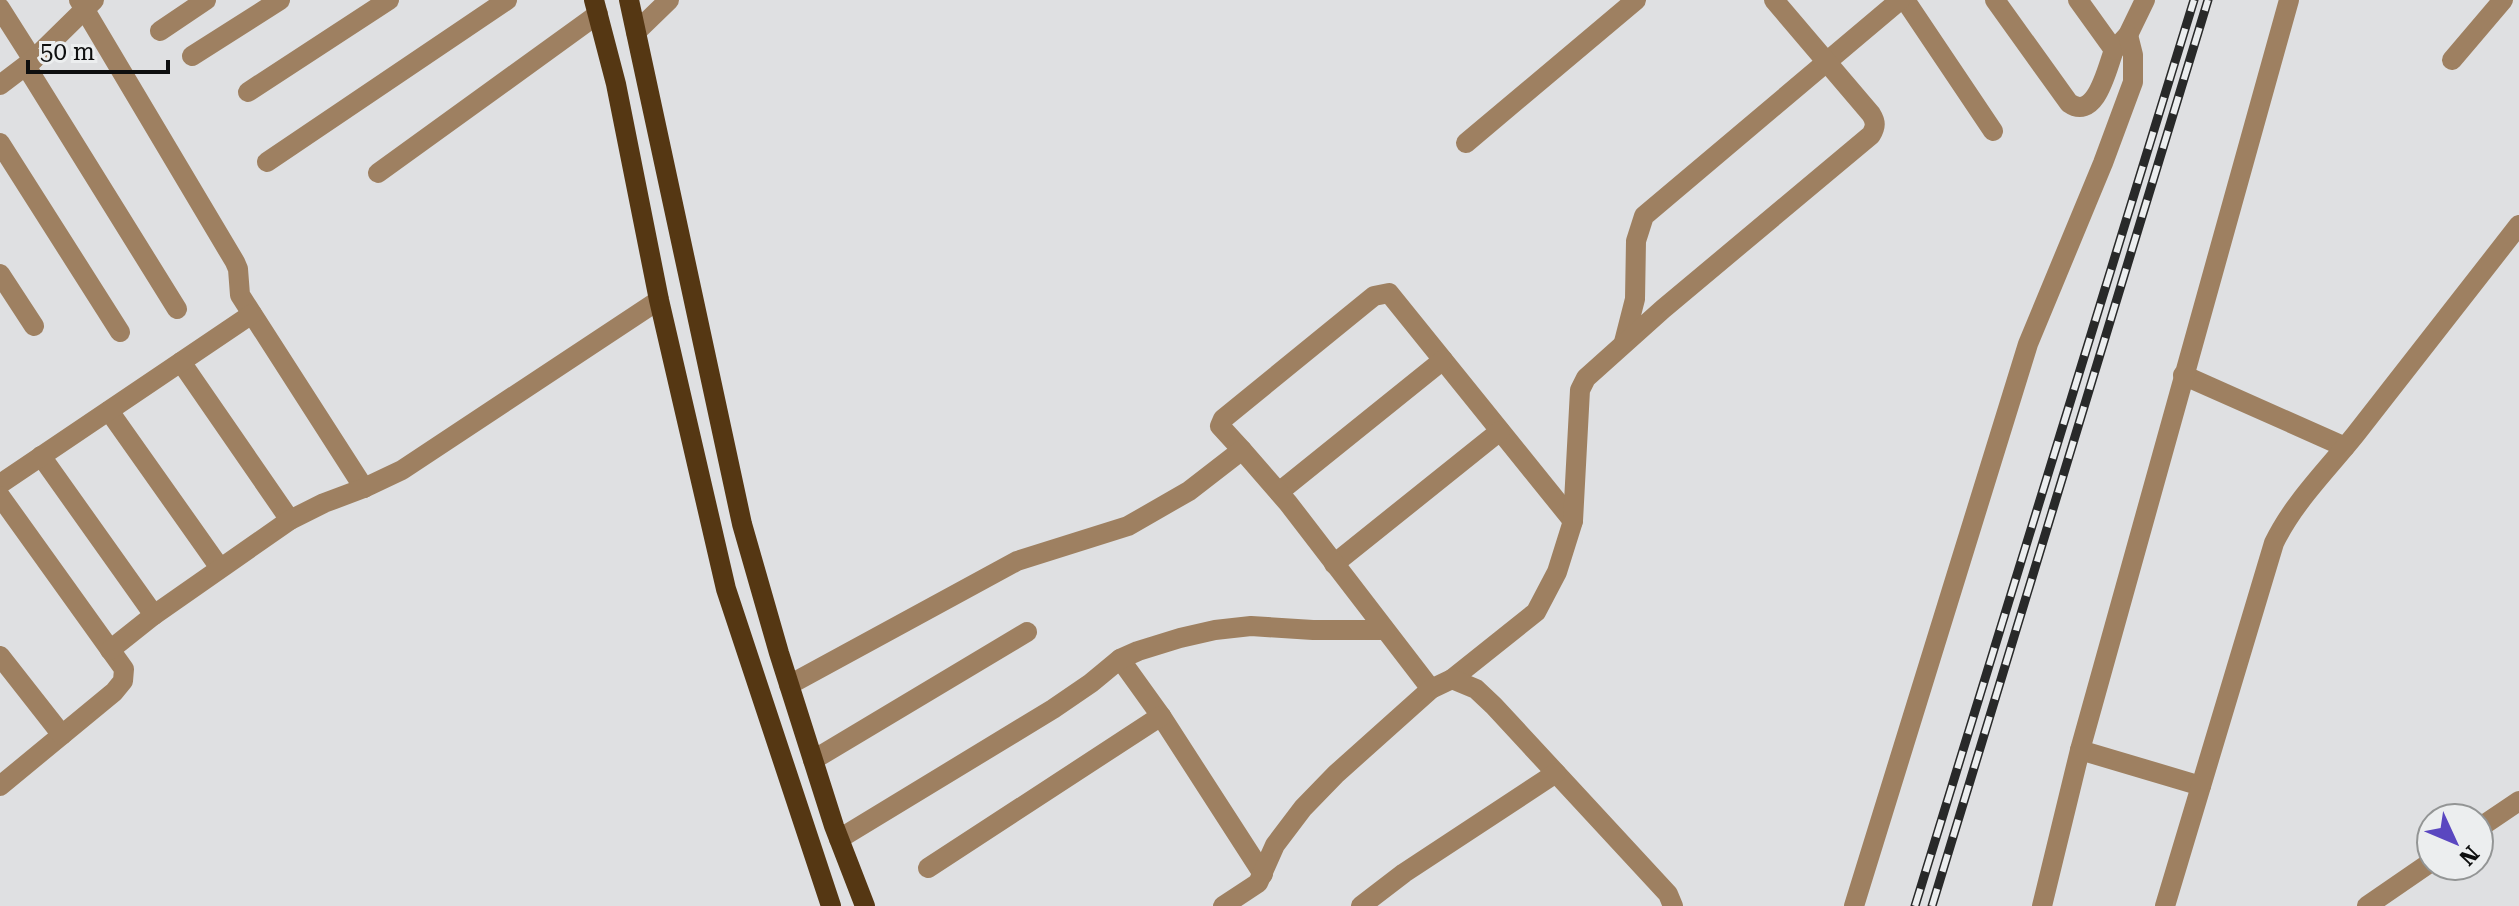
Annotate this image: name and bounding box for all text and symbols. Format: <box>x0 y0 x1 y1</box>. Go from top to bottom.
scale bar <box>28 24 168 74</box>
text: 50 m <box>40 38 95 66</box>
north arrow <box>2415 802 2495 882</box>
text: N <box>2454 841 2484 870</box>

